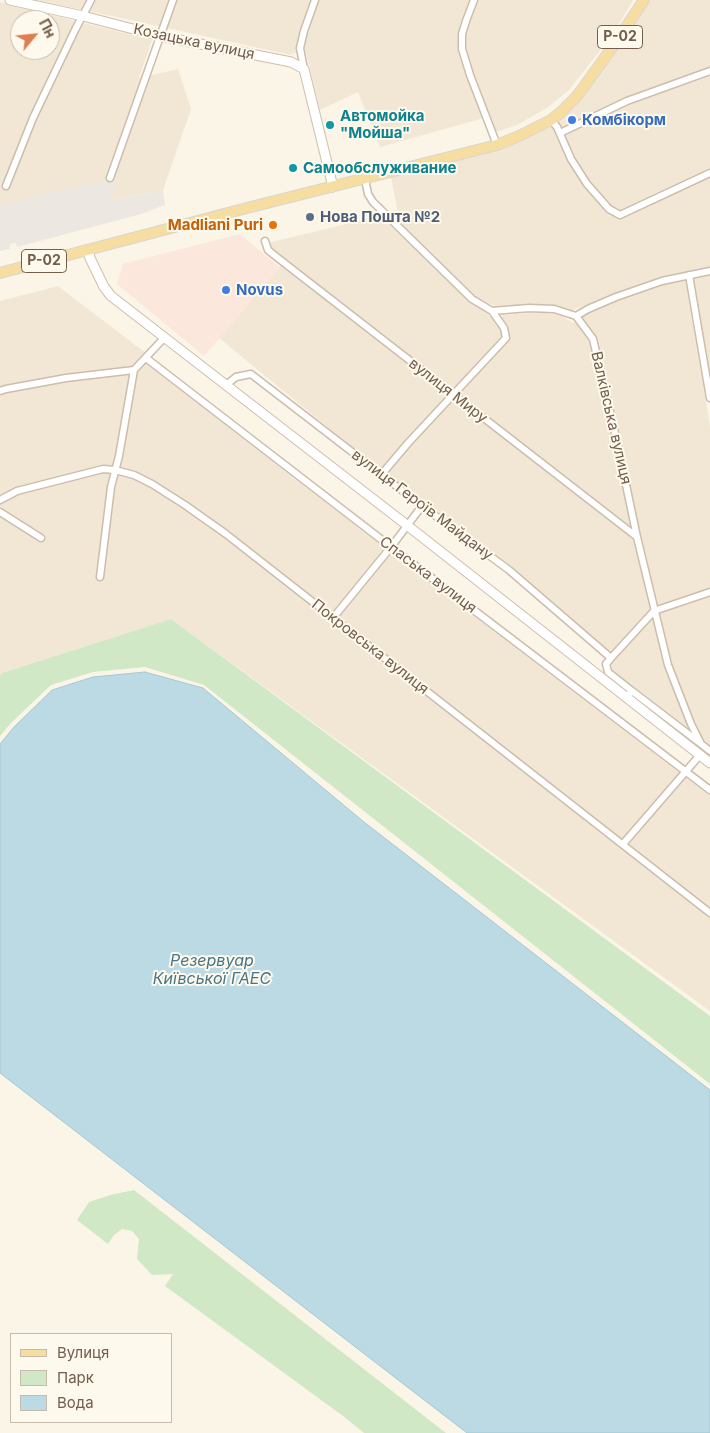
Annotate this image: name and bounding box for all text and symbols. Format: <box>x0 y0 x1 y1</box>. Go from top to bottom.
north arrow <box>10 10 60 60</box>
text: Пн <box>36 16 60 41</box>
street label: Козацька вулиця <box>132 20 256 64</box>
road number: Р-02 <box>598 26 642 48</box>
place label: Автомойка "Мойша" <box>340 107 425 142</box>
place label: Комбікорм <box>582 111 666 129</box>
marker: Комбікорм <box>566 114 578 126</box>
marker: Автомойка "Мойша" <box>324 119 336 131</box>
place label: Самообслуживание <box>303 159 456 177</box>
marker: Самообслуживание <box>287 162 299 174</box>
place label: Нова Пошта №2 <box>320 208 440 226</box>
marker: Нова Пошта №2 <box>304 211 316 223</box>
place label: Madliani Puri <box>168 216 263 234</box>
marker: Madliani Puri <box>267 219 279 231</box>
road number: Р-02 <box>22 250 66 272</box>
place label: Novus <box>236 281 283 299</box>
marker: Novus <box>220 284 232 296</box>
street label: Валківська вулиця <box>587 350 635 486</box>
street label: вулиця Миру <box>405 355 491 427</box>
street label: вулиця Героїв Майдану <box>348 446 496 564</box>
street label: Спаська вулиця <box>376 533 480 617</box>
street label: Покровська вулиця <box>308 596 432 698</box>
water label: Резервуар Київської ГАЕС <box>153 951 271 989</box>
legend <box>10 1333 172 1423</box>
text: Вулиця <box>57 1343 109 1362</box>
text: Парк <box>57 1368 94 1387</box>
text: Вода <box>57 1393 94 1412</box>

